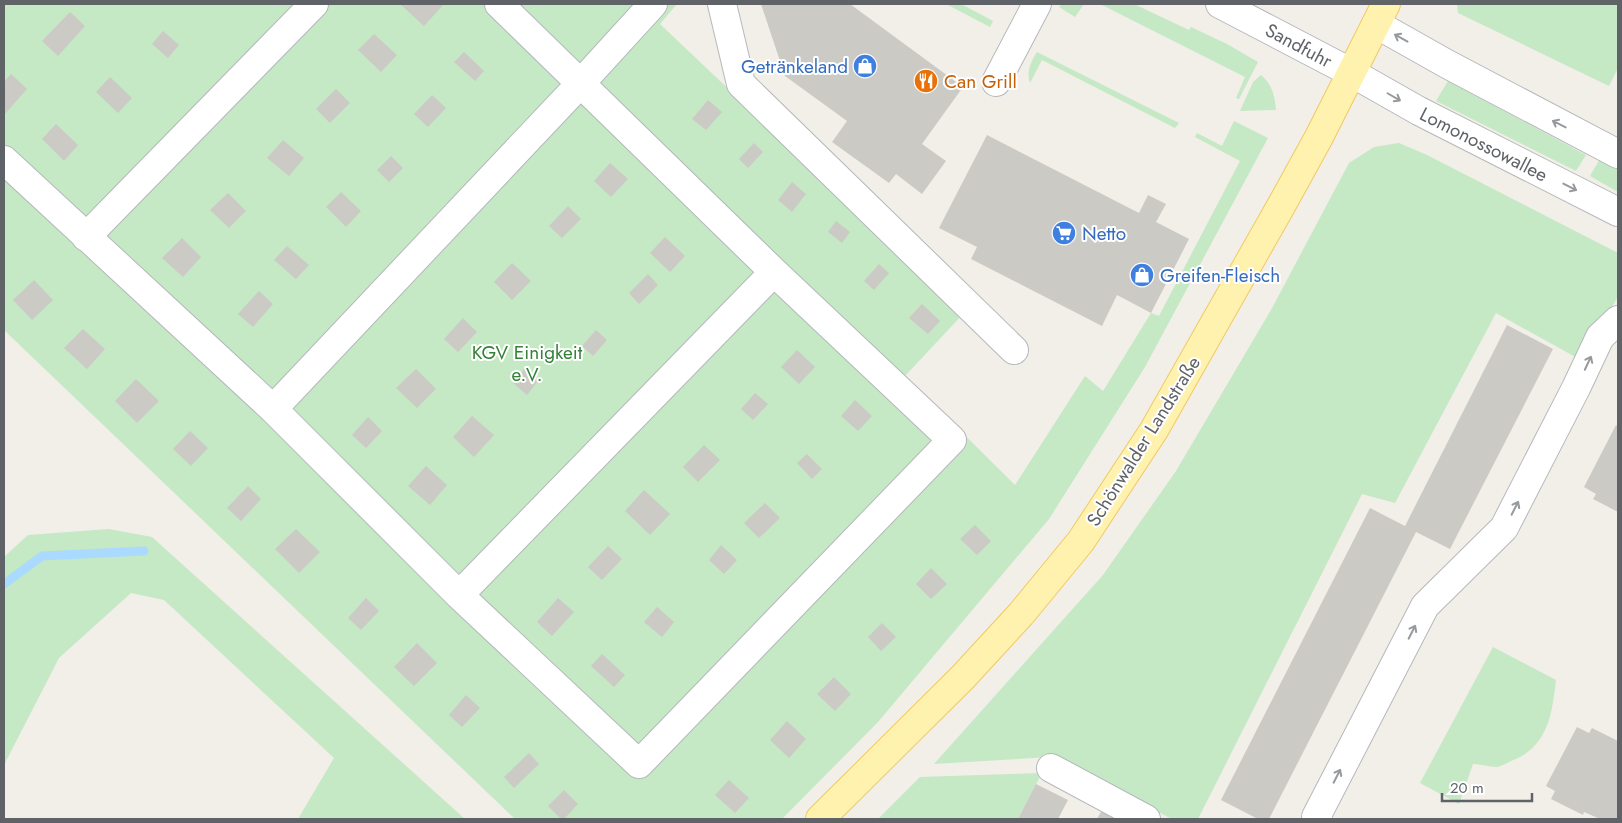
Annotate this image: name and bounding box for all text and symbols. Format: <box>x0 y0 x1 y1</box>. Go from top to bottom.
street label: Sandfuhr <box>1261 17 1337 75</box>
one-way arrow <box>1394 33 1409 43</box>
place label: Getränkeland <box>741 53 848 80</box>
shop icon: Getränkeland <box>852 53 878 79</box>
restaurant icon: Can Grill <box>913 68 939 94</box>
place label: Can Grill <box>944 68 1017 95</box>
one-way arrow <box>1387 92 1401 102</box>
street label: Lomonossowallee <box>1415 101 1553 188</box>
one-way arrow <box>1552 119 1567 129</box>
one-way arrow <box>1562 183 1577 192</box>
supermarket icon: Netto <box>1051 220 1077 246</box>
place label: Netto <box>1082 220 1126 247</box>
shop icon: Greifen-Fleisch <box>1129 262 1155 288</box>
place label: Greifen-Fleisch <box>1160 262 1280 289</box>
park label: KGV Einigkeit e.V. <box>472 339 583 388</box>
street label: Schönwalder Landstraße <box>1080 351 1207 531</box>
one-way arrow <box>1584 356 1593 371</box>
one-way arrow <box>1510 501 1520 516</box>
one-way arrow <box>1407 624 1417 639</box>
one-way arrow <box>1333 769 1342 784</box>
scale bar <box>1442 770 1532 802</box>
text: 20 m <box>1450 777 1484 799</box>

